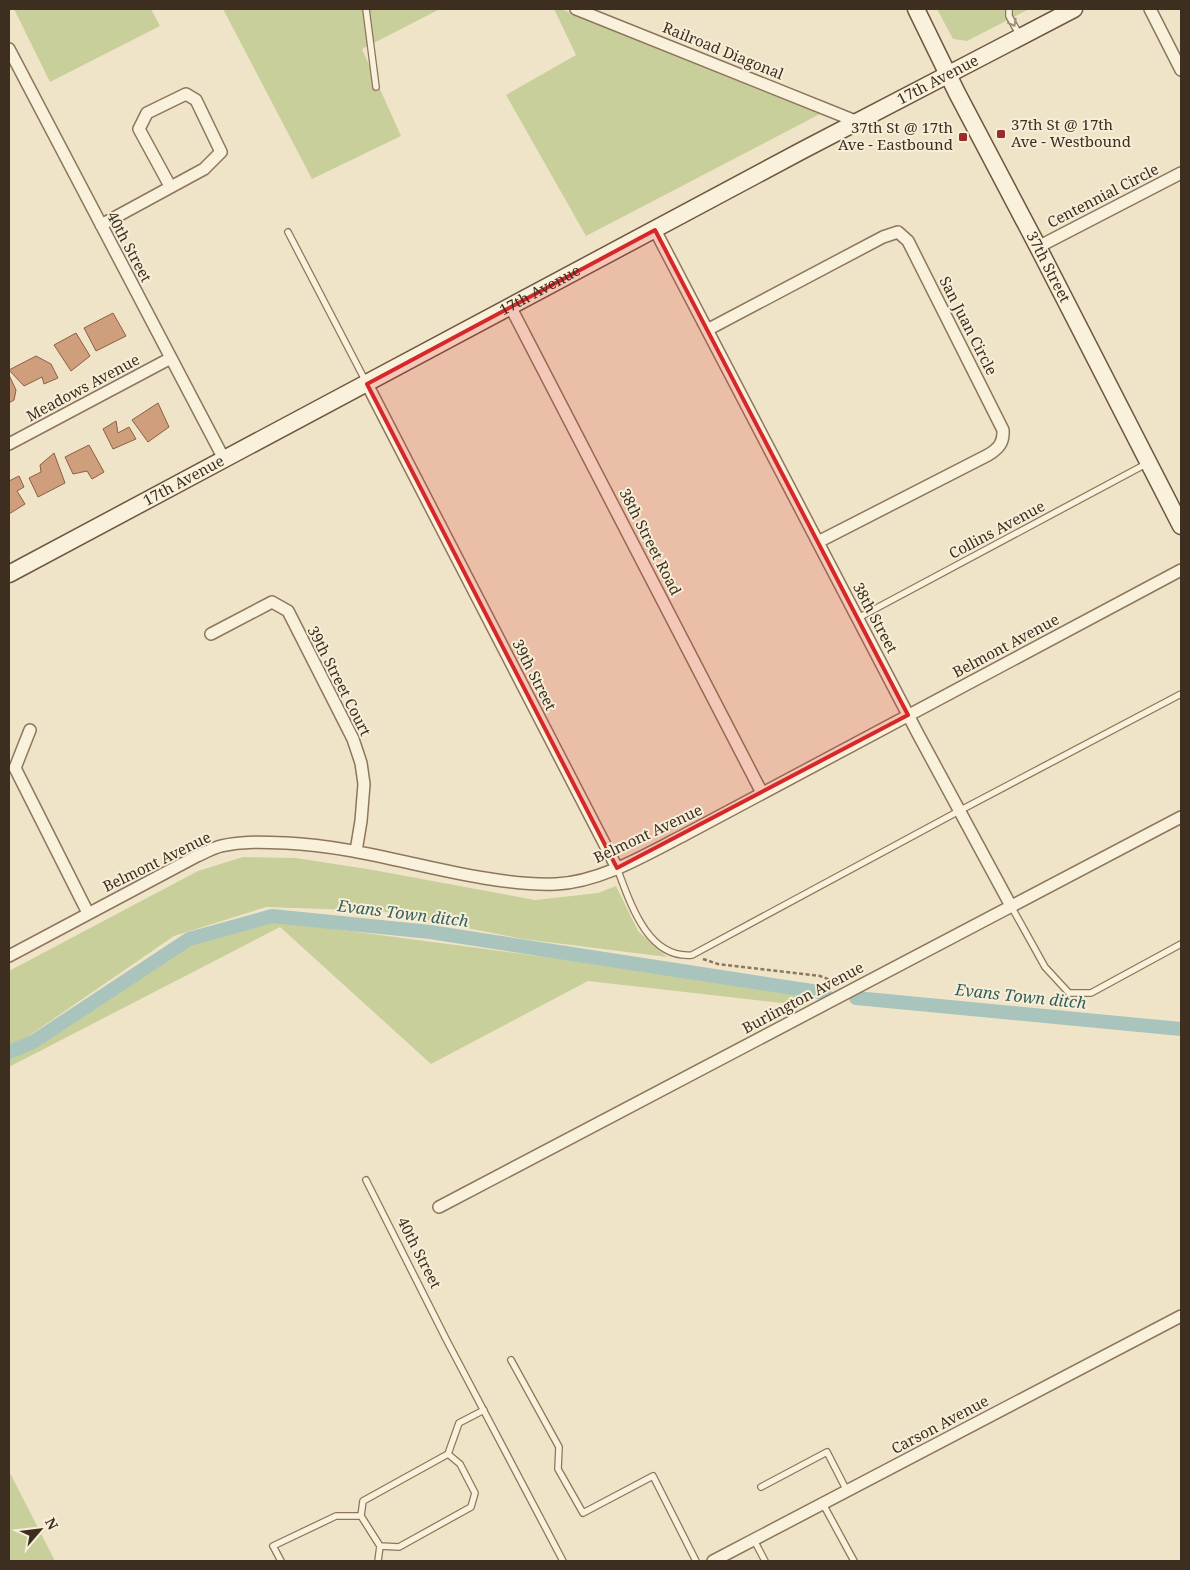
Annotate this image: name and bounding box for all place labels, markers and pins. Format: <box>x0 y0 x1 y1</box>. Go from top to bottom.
place label: 37th St @ 17th Ave - Westbound <box>1011 114 1131 151</box>
place label: 37th St @ 17th Ave - Eastbound <box>838 117 953 154</box>
marker: 37th St @ 17th Ave - Westbound <box>995 128 1007 140</box>
marker: 37th St @ 17th Ave - Eastbound <box>957 131 969 143</box>

